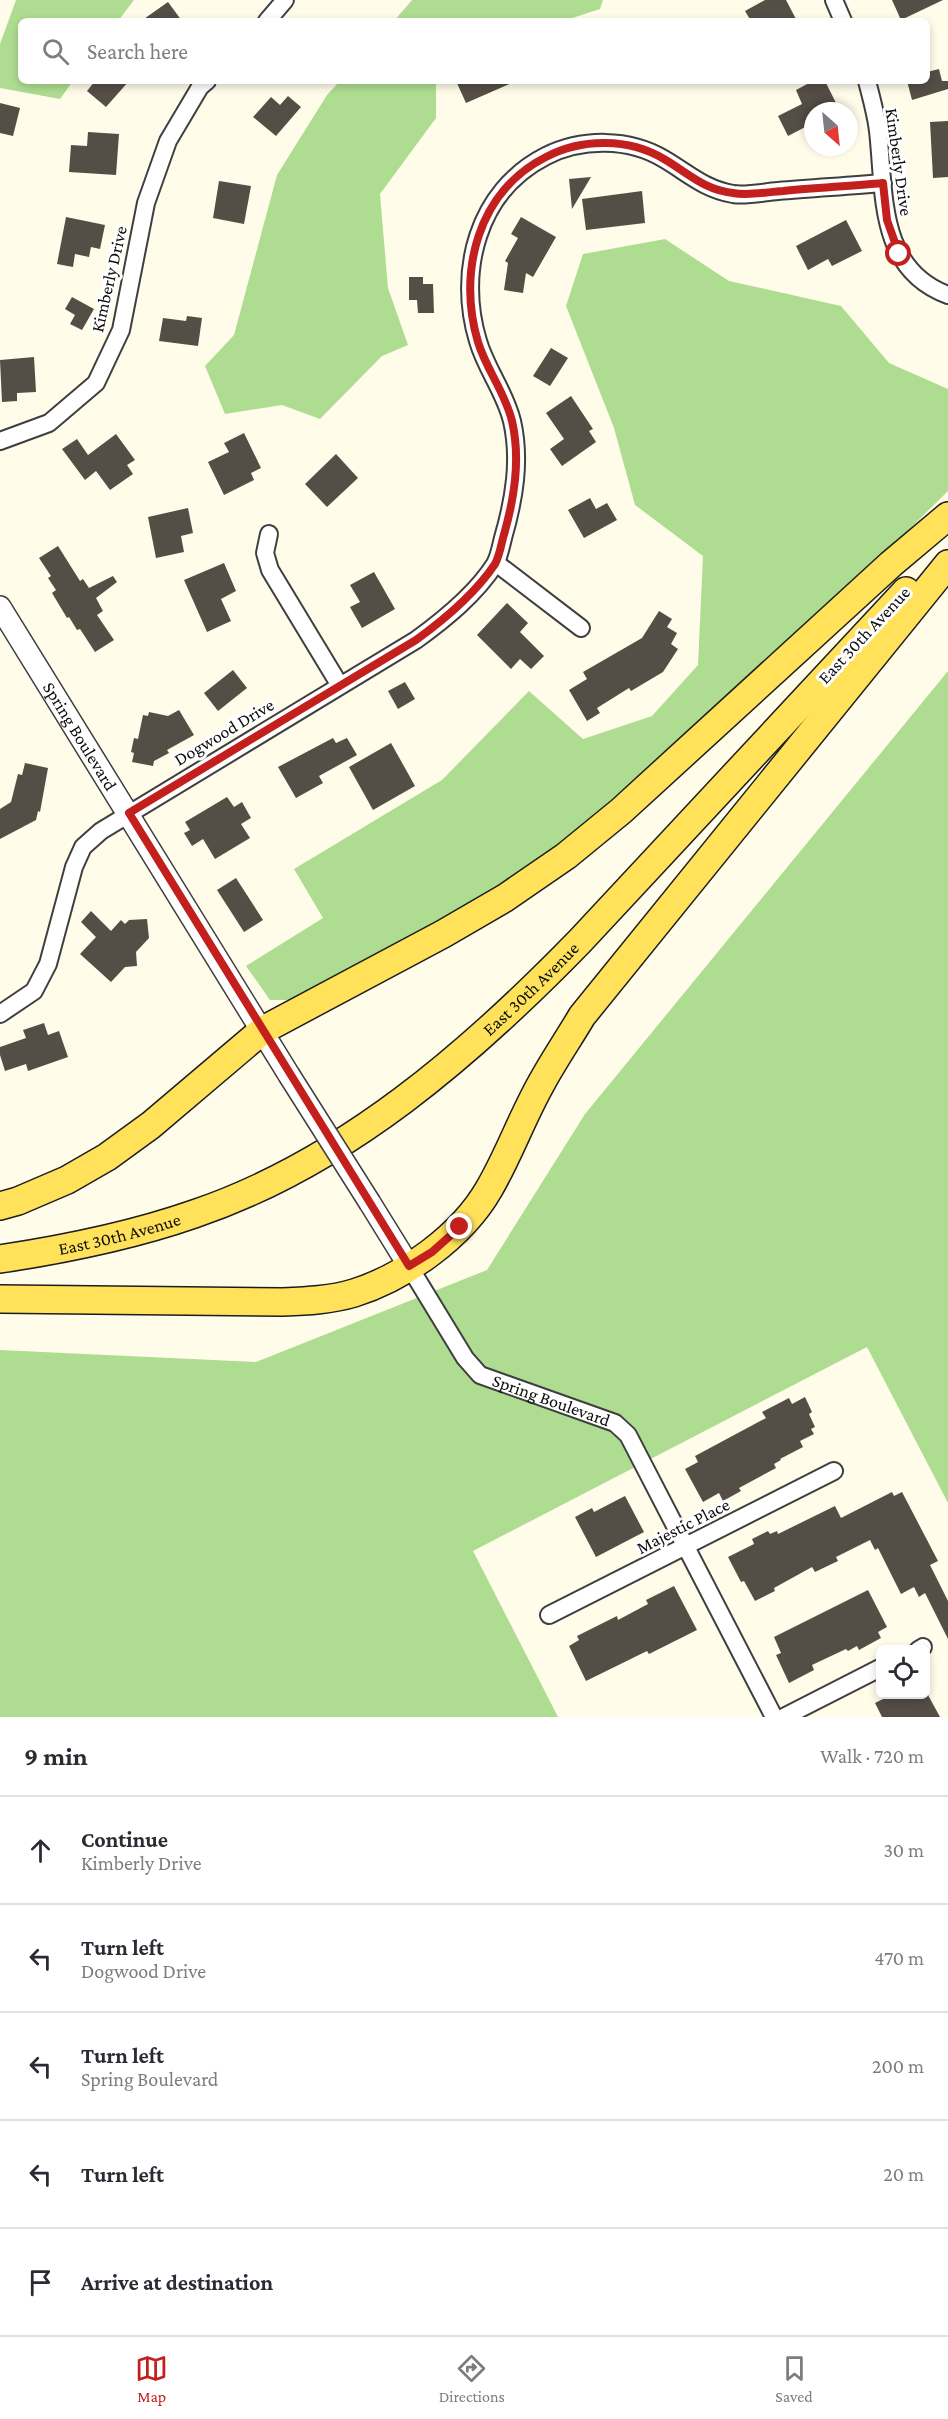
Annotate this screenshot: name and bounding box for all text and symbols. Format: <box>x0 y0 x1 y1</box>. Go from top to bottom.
search box <box>18 18 930 84</box>
icon: search <box>39 35 72 68</box>
text: Search here <box>87 39 188 64</box>
north arrow <box>804 102 858 156</box>
street label: Kimberly Drive <box>882 107 916 217</box>
street label: Kimberly Drive <box>87 224 131 334</box>
route start <box>885 240 911 266</box>
street label: East 30th Avenue <box>814 582 914 688</box>
street label: Spring Boulevard <box>39 678 121 795</box>
street label: Dogwood Drive <box>171 694 277 770</box>
street label: East 30th Avenue <box>479 938 583 1040</box>
street label: East 30th Avenue <box>57 1209 183 1259</box>
route end <box>446 1213 472 1239</box>
street label: Spring Boulevard <box>490 1370 613 1431</box>
street label: Majestic Place <box>633 1494 733 1559</box>
map controls <box>876 1645 930 1699</box>
button: locate <box>876 1645 930 1699</box>
text: 9 min <box>24 1742 88 1771</box>
text: Walk · 720 m <box>820 1745 924 1767</box>
text: Continue <box>81 1827 168 1852</box>
icon: ahead <box>24 1834 57 1867</box>
text: 30 m <box>883 1839 924 1861</box>
text: Kimberly Drive <box>81 1852 202 1874</box>
text: Turn left <box>81 1935 164 1960</box>
icon: left <box>24 1942 57 1975</box>
text: 470 m <box>874 1947 924 1969</box>
text: Dogwood Drive <box>81 1960 206 1982</box>
text: Turn left <box>81 2043 164 2068</box>
icon: left <box>24 2050 57 2083</box>
text: 200 m <box>872 2055 924 2077</box>
text: Spring Boulevard <box>81 2068 218 2090</box>
icon: left <box>24 2158 57 2191</box>
text: Turn left <box>81 2162 164 2187</box>
text: 20 m <box>883 2163 924 2185</box>
icon: arrive <box>24 2266 57 2299</box>
text: Arrive at destination <box>81 2270 273 2295</box>
tab: Map <box>135 2352 168 2405</box>
tab: Directions <box>439 2352 505 2405</box>
tab: Saved <box>775 2352 813 2405</box>

